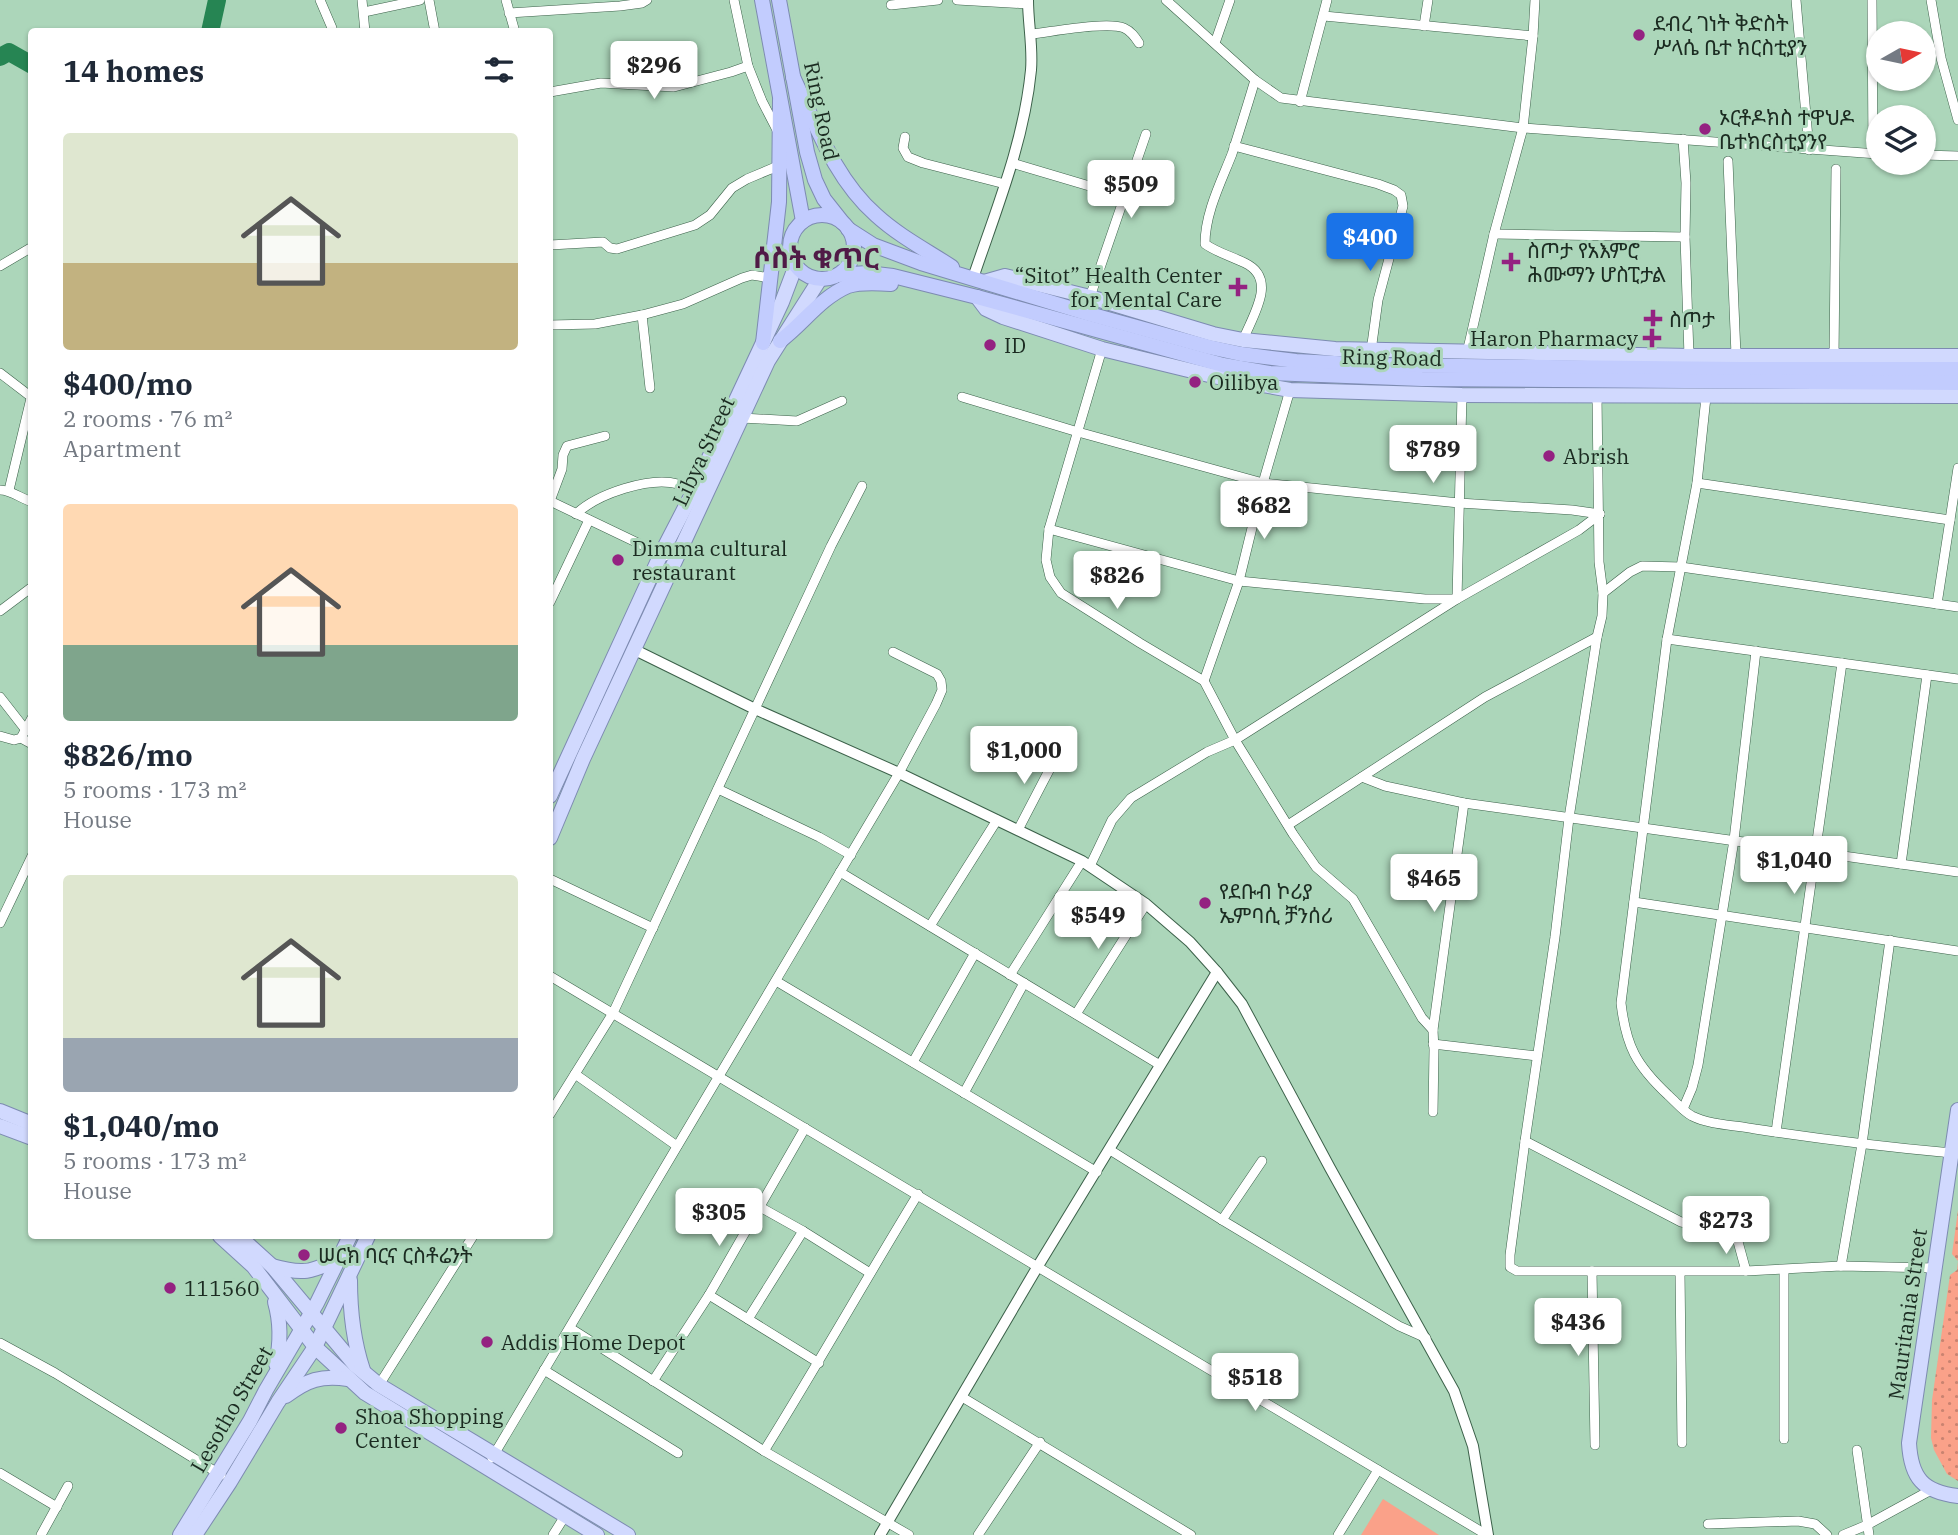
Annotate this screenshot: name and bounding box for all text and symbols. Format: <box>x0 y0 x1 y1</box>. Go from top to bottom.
place label: ደብረ ገነት ቅድስት ሥላሴ ቤተ ክርስቲያን <box>1653 9 1807 61</box>
north arrow <box>1866 21 1936 91</box>
map controls <box>1866 21 1936 175</box>
marker: ደብረ ገነት ቅድስት ሥላሴ ቤተ ክርስቲያን <box>1631 27 1647 43</box>
pin: $296 <box>613 42 695 101</box>
text: $296 <box>626 49 682 79</box>
text: 14 homes <box>63 51 204 90</box>
icon: filters <box>480 51 518 89</box>
street label: Ring Road <box>798 59 846 163</box>
place label: ኦርቶዶክስ ተዋህዶ ቤተክርስቲያንየ <box>1719 103 1855 155</box>
button: layers <box>1866 105 1936 175</box>
marker: ኦርቶዶክስ ተዋህዶ ቤተክርስቲያንየ <box>1697 121 1713 137</box>
pin: $509 <box>1090 160 1172 220</box>
text: $509 <box>1103 168 1159 198</box>
icon: home <box>228 178 354 304</box>
pin: $400 <box>1329 214 1411 273</box>
text: $400 <box>1342 221 1398 251</box>
place label: ስጦታ የአእምሮ ሕሙማን ሆስፒታል <box>1527 236 1666 288</box>
district label: ሶስት ቁጥር <box>753 239 879 276</box>
marker: ስጦታ የአእምሮ ሕሙማን ሆስፒታል <box>1501 252 1521 272</box>
place label: “Sitot” Health Center for Mental Care <box>1015 261 1223 313</box>
marker: “Sitot” Health Center for Mental Care <box>1228 277 1248 297</box>
place label: ስጦታ <box>1669 305 1715 333</box>
marker: ስጦታ <box>1643 309 1663 329</box>
place label: Haron Pharmacy <box>1470 324 1639 352</box>
marker: Haron Pharmacy <box>1644 330 1660 346</box>
place label: ID <box>1004 331 1026 359</box>
marker: ID <box>982 337 998 353</box>
street label: Ring Road <box>1341 342 1443 372</box>
text: $400/mo <box>63 364 193 403</box>
place label: Oilibya <box>1209 368 1278 396</box>
marker: Oilibya <box>1187 374 1203 390</box>
street label: Libya Street <box>665 392 741 510</box>
text: 2 rooms · 76 m² <box>63 403 233 433</box>
pin: $789 <box>1392 426 1474 485</box>
text: Apartment <box>63 433 181 463</box>
text: $789 <box>1405 433 1461 463</box>
place label: Abrish <box>1563 442 1629 470</box>
marker: Abrish <box>1541 448 1557 464</box>
pin: $682 <box>1223 482 1305 541</box>
text: $682 <box>1236 489 1292 519</box>
place label: Dimma cultural restaurant <box>632 534 787 586</box>
icon: home <box>228 549 354 675</box>
marker: Dimma cultural restaurant <box>610 552 626 568</box>
pin: $826 <box>1076 552 1158 611</box>
text: $826 <box>1089 559 1145 589</box>
pin: $1,000 <box>967 726 1081 786</box>
text: $1,000 <box>986 734 1062 764</box>
text: $826/mo <box>63 735 193 774</box>
text: 5 rooms · 173 m² <box>63 774 246 804</box>
text: House <box>63 804 132 834</box>
pin: $1,040 <box>1737 836 1851 896</box>
text: $1,040 <box>1756 844 1832 874</box>
pin: $465 <box>1393 855 1475 914</box>
text: $465 <box>1406 862 1462 892</box>
place label: የደቡብ ኮሪያ ኤምባሲ ቻንሰሪ <box>1219 877 1333 929</box>
pin: $549 <box>1057 892 1139 951</box>
marker: የደቡብ ኮሪያ ኤምባሲ ቻንሰሪ <box>1197 895 1213 911</box>
text: $549 <box>1070 899 1126 929</box>
icon: home <box>228 920 354 1046</box>
text: $1,040/mo <box>63 1106 219 1145</box>
text: 5 rooms · 173 m² <box>63 1145 246 1175</box>
text: House <box>63 1175 132 1205</box>
pin: $305 <box>678 1188 760 1248</box>
text: $305 <box>691 1196 747 1226</box>
pin: $273 <box>1685 1196 1767 1256</box>
text: $273 <box>1698 1204 1754 1234</box>
street label: Mauritania Street <box>1881 1226 1933 1402</box>
place label: ሠርክ ባርና ርስቶሬንት <box>318 1241 473 1269</box>
marker: ሠርክ ባርና ርስቶሬንት <box>296 1247 312 1263</box>
place label: 111560 <box>184 1274 260 1302</box>
marker: 111560 <box>162 1280 178 1296</box>
pin: $436 <box>1537 1298 1619 1358</box>
text: $436 <box>1550 1306 1606 1336</box>
place label: Addis Home Depot <box>501 1328 686 1356</box>
marker: Addis Home Depot <box>479 1334 495 1350</box>
street label: Lesotho Street <box>183 1340 279 1478</box>
pin: $518 <box>1214 1354 1296 1413</box>
text: $518 <box>1227 1361 1283 1391</box>
place label: Shoa Shopping Center <box>355 1402 504 1454</box>
marker: Shoa Shopping Center <box>333 1420 349 1436</box>

